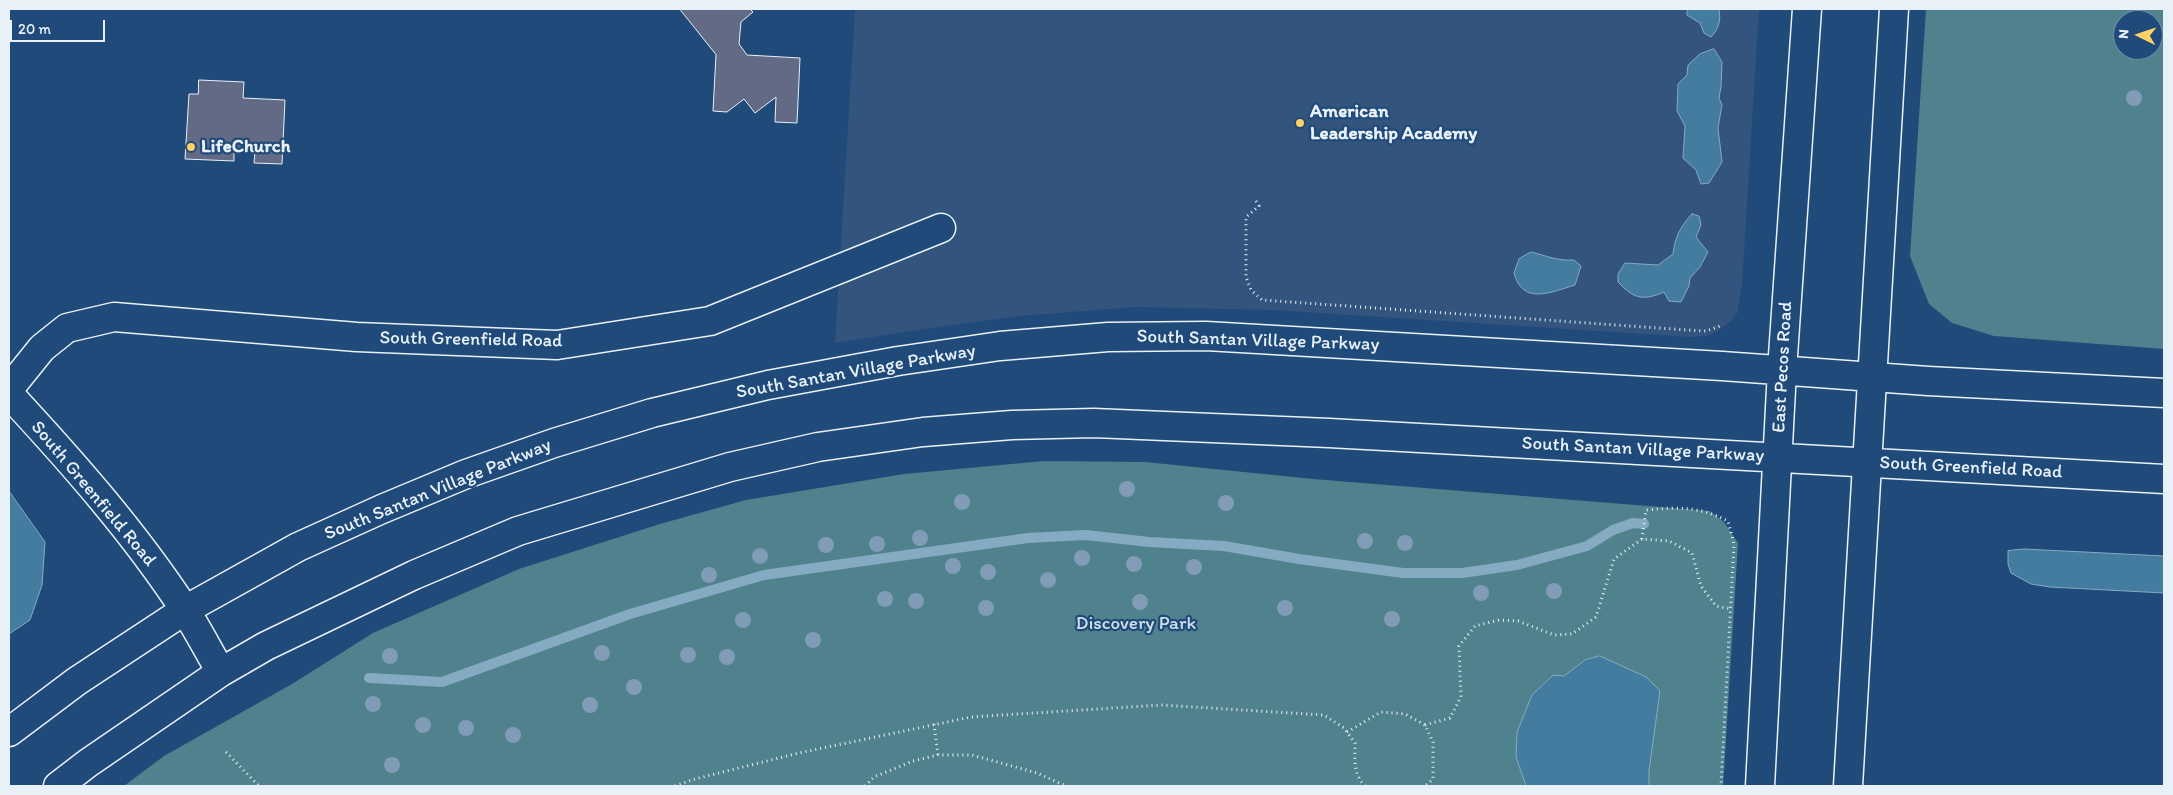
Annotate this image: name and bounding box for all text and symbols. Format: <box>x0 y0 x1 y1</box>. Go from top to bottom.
scale bar <box>12 10 108 42</box>
north arrow <box>2113 10 2163 60</box>
text: 20 m <box>18 20 51 38</box>
text: N <box>2115 29 2132 39</box>
place label: American Leadership Academy <box>1310 101 1477 145</box>
marker: American Leadership Academy <box>1294 117 1306 129</box>
place label: LifeChurch <box>201 136 290 158</box>
marker: LifeChurch <box>185 141 197 153</box>
street label: East Pecos Road <box>1768 301 1798 433</box>
street label: South Santan Village Parkway <box>1136 325 1380 357</box>
street label: South Greenfield Road <box>379 327 563 353</box>
street label: South Santan Village Parkway <box>735 340 977 404</box>
street label: South Greenfield Road <box>25 417 161 571</box>
street label: South Santan Village Parkway <box>1521 432 1765 468</box>
street label: South Santan Village Parkway <box>321 434 555 546</box>
street label: South Greenfield Road <box>1879 452 2063 484</box>
park label: Discovery Park <box>1076 613 1196 635</box>

